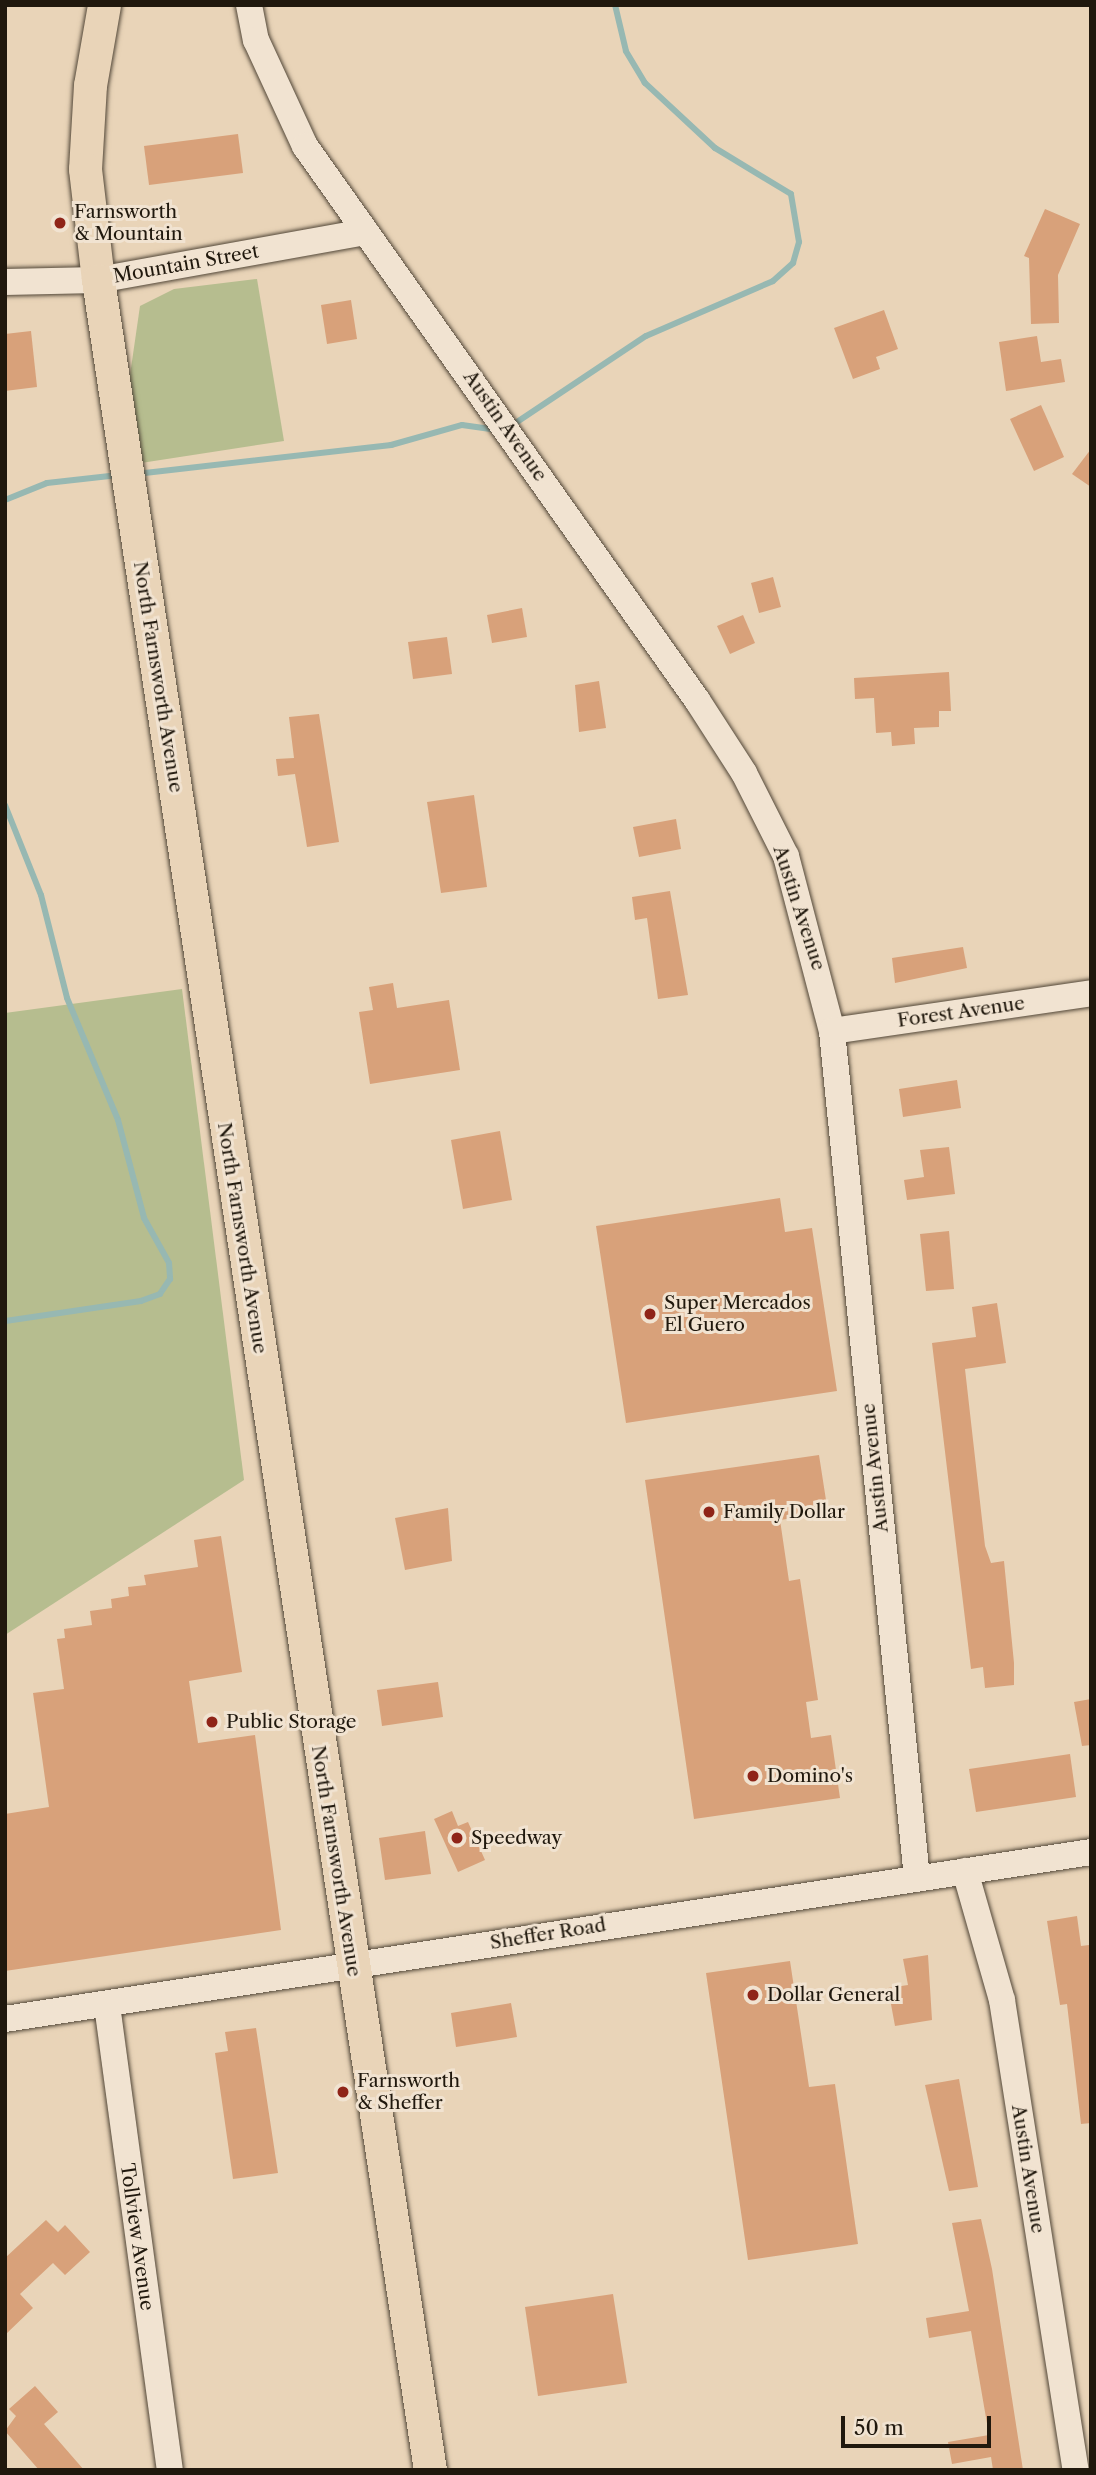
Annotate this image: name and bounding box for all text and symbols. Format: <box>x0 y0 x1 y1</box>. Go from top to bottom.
place label: Farnsworth & Mountain <box>74 201 183 245</box>
marker: Farnsworth & Mountain <box>52 215 68 231</box>
street label: Mountain Street <box>111 240 261 288</box>
street label: Austin Avenue <box>458 366 552 486</box>
street label: North Farnsworth Avenue <box>128 559 188 795</box>
street label: Austin Avenue <box>768 842 830 974</box>
street label: Forest Avenue <box>896 992 1026 1032</box>
street label: North Farnsworth Avenue <box>212 1120 272 1356</box>
place label: Super Mercados El Guero <box>664 1292 811 1336</box>
marker: Super Mercados El Guero <box>642 1306 658 1322</box>
street label: Austin Avenue <box>857 1402 893 1534</box>
place label: Family Dollar <box>723 1501 846 1523</box>
marker: Family Dollar <box>701 1504 717 1520</box>
place label: Public Storage <box>226 1711 356 1733</box>
marker: Public Storage <box>204 1714 220 1730</box>
street label: North Farnsworth Avenue <box>306 1743 366 1979</box>
place label: Domino's <box>767 1765 853 1787</box>
marker: Domino's <box>745 1768 761 1784</box>
place label: Speedway <box>471 1827 562 1849</box>
marker: Speedway <box>449 1830 465 1846</box>
street label: Sheffer Road <box>488 1914 608 1954</box>
place label: Dollar General <box>767 1984 900 2006</box>
marker: Dollar General <box>745 1987 761 2003</box>
place label: Farnsworth & Sheffer <box>357 2070 460 2114</box>
marker: Farnsworth & Sheffer <box>335 2084 351 2100</box>
street label: Austin Avenue <box>1007 2103 1049 2235</box>
street label: Tollview Avenue <box>115 2161 159 2313</box>
scale bar <box>844 2402 995 2446</box>
text: 50 m <box>854 2415 904 2440</box>

